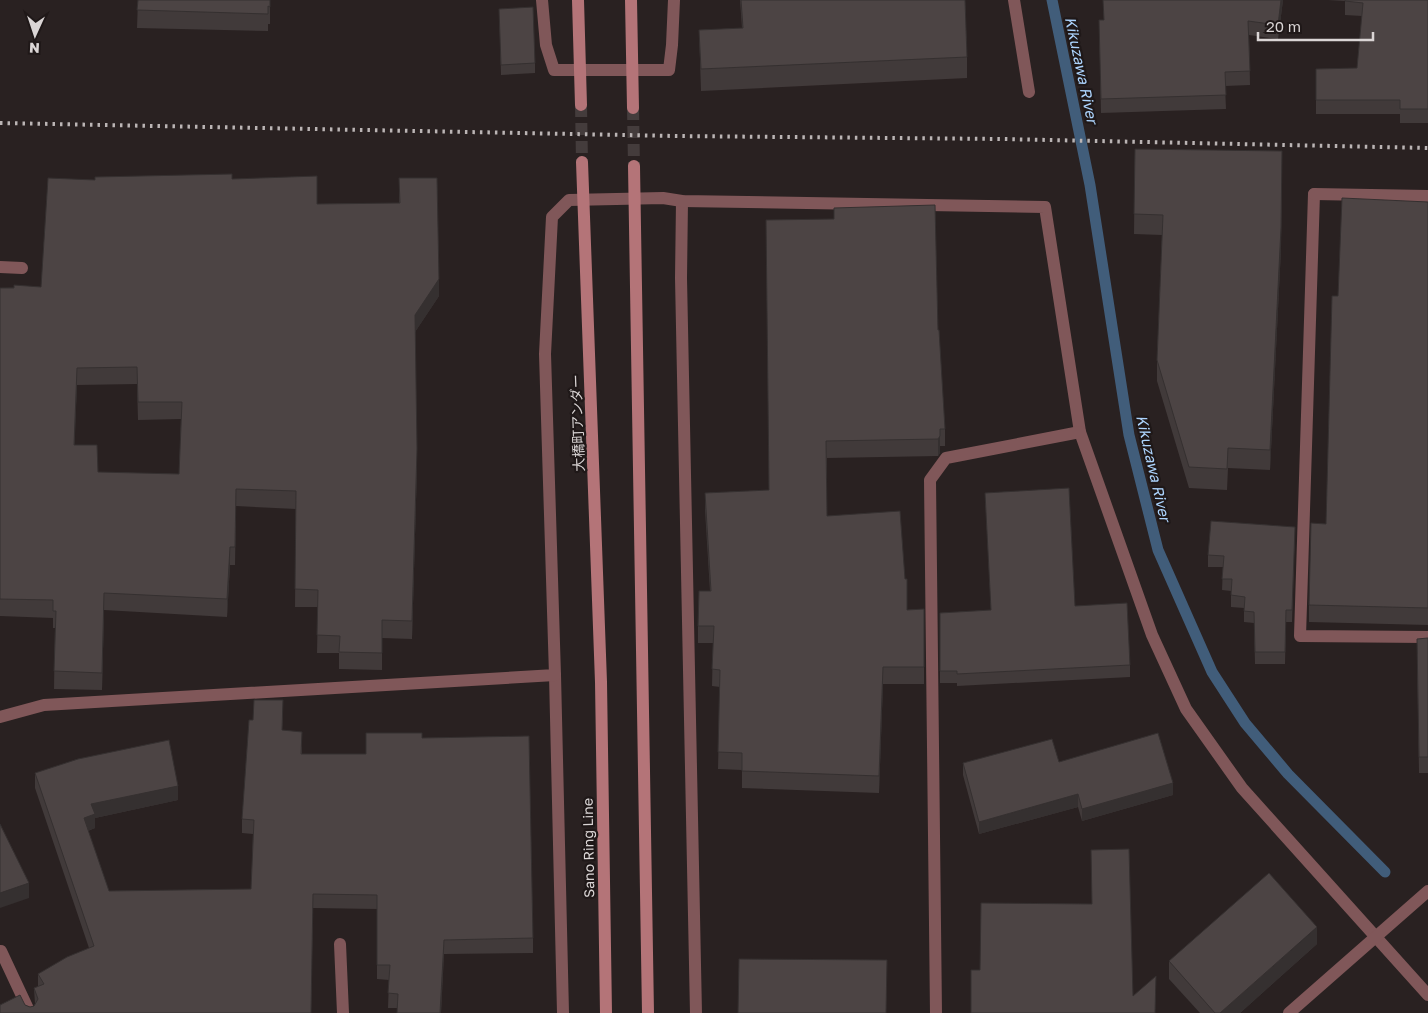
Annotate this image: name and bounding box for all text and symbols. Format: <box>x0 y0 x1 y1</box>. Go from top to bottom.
north arrow <box>10 10 60 60</box>
scale bar <box>1258 10 1373 42</box>
water label: Kikuzawa River <box>1062 15 1103 127</box>
text: 20 m <box>1266 17 1301 35</box>
text: N <box>29 40 40 57</box>
street label: 大橋町アンダー <box>567 374 587 472</box>
water label: Kikuzawa River <box>1133 413 1175 525</box>
street label: Sano Ring Line <box>579 798 597 898</box>

